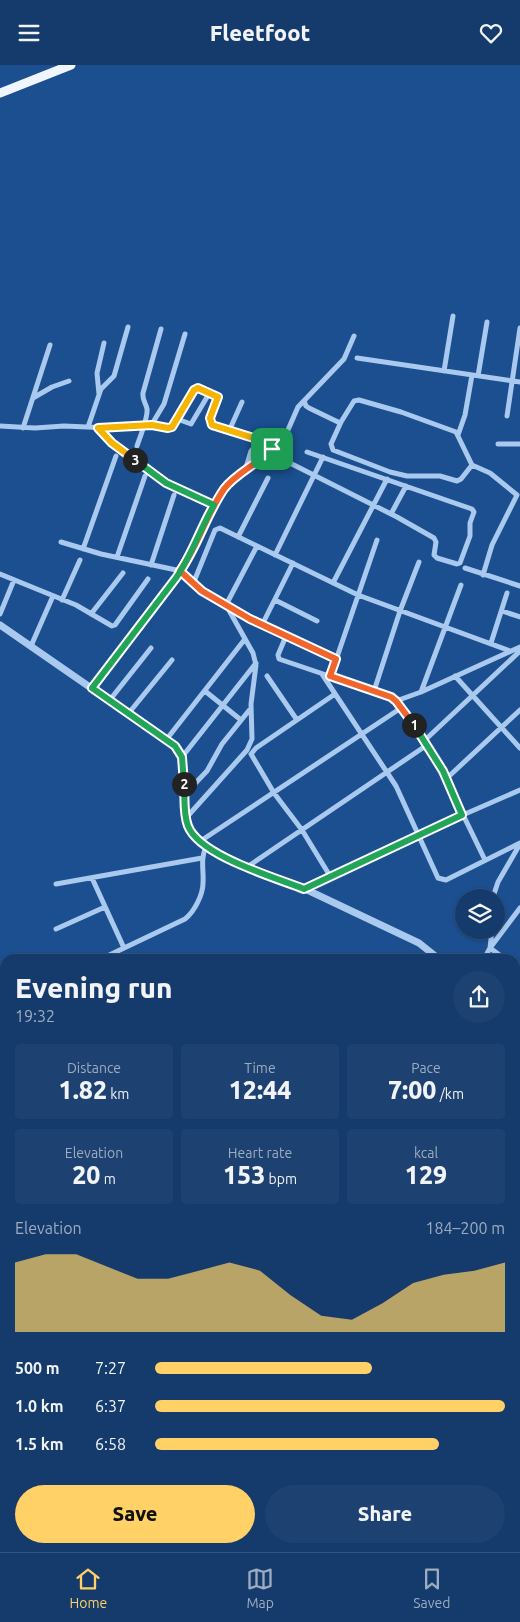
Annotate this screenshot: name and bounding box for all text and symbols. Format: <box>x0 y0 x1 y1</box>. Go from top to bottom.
icon: menu <box>15 19 43 47</box>
icon: heart <box>477 19 505 47</box>
text: Fleetfoot <box>210 20 310 45</box>
pin <box>251 428 293 470</box>
icon: arrive <box>258 435 286 463</box>
pin: 3 <box>122 447 148 473</box>
text: 3 <box>132 452 139 468</box>
pin: 1 <box>402 713 426 737</box>
text: 1 <box>411 717 418 733</box>
pin: 2 <box>172 771 196 797</box>
text: 2 <box>181 776 188 792</box>
map controls <box>455 889 505 939</box>
button: layers <box>455 889 505 939</box>
button: share <box>453 971 505 1023</box>
text: Evening run <box>15 972 173 1003</box>
text: 19:32 <box>15 1007 55 1025</box>
text: Distance <box>67 1060 121 1076</box>
text: Time <box>244 1060 276 1076</box>
text: Pace <box>411 1060 441 1076</box>
text: 1.82 <box>59 1076 107 1104</box>
text: 12:44 <box>229 1076 291 1104</box>
text: 7:00 <box>388 1076 436 1104</box>
text: km <box>107 1086 129 1102</box>
text: /km <box>436 1086 464 1102</box>
text: Elevation <box>65 1145 123 1161</box>
text: Heart rate <box>228 1145 292 1161</box>
text: kcal <box>414 1145 438 1161</box>
text: 20 <box>72 1161 100 1189</box>
text: 153 <box>223 1161 265 1189</box>
text: 129 <box>405 1161 447 1189</box>
text: m <box>100 1171 116 1187</box>
text: bpm <box>265 1171 297 1187</box>
text: Elevation <box>15 1219 82 1237</box>
text: 184–200 m <box>425 1219 505 1237</box>
text: 500 m <box>15 1359 60 1377</box>
text: 7:27 <box>95 1359 126 1377</box>
text: 1.0 km <box>15 1397 64 1415</box>
text: 6:37 <box>95 1397 126 1415</box>
text: 1.5 km <box>15 1435 64 1453</box>
text: 6:58 <box>95 1435 126 1453</box>
button: Save <box>15 1485 255 1543</box>
button: Share <box>265 1485 505 1543</box>
tab: Home <box>69 1565 107 1611</box>
tab: Map <box>246 1565 274 1611</box>
tab: Saved <box>413 1565 450 1611</box>

